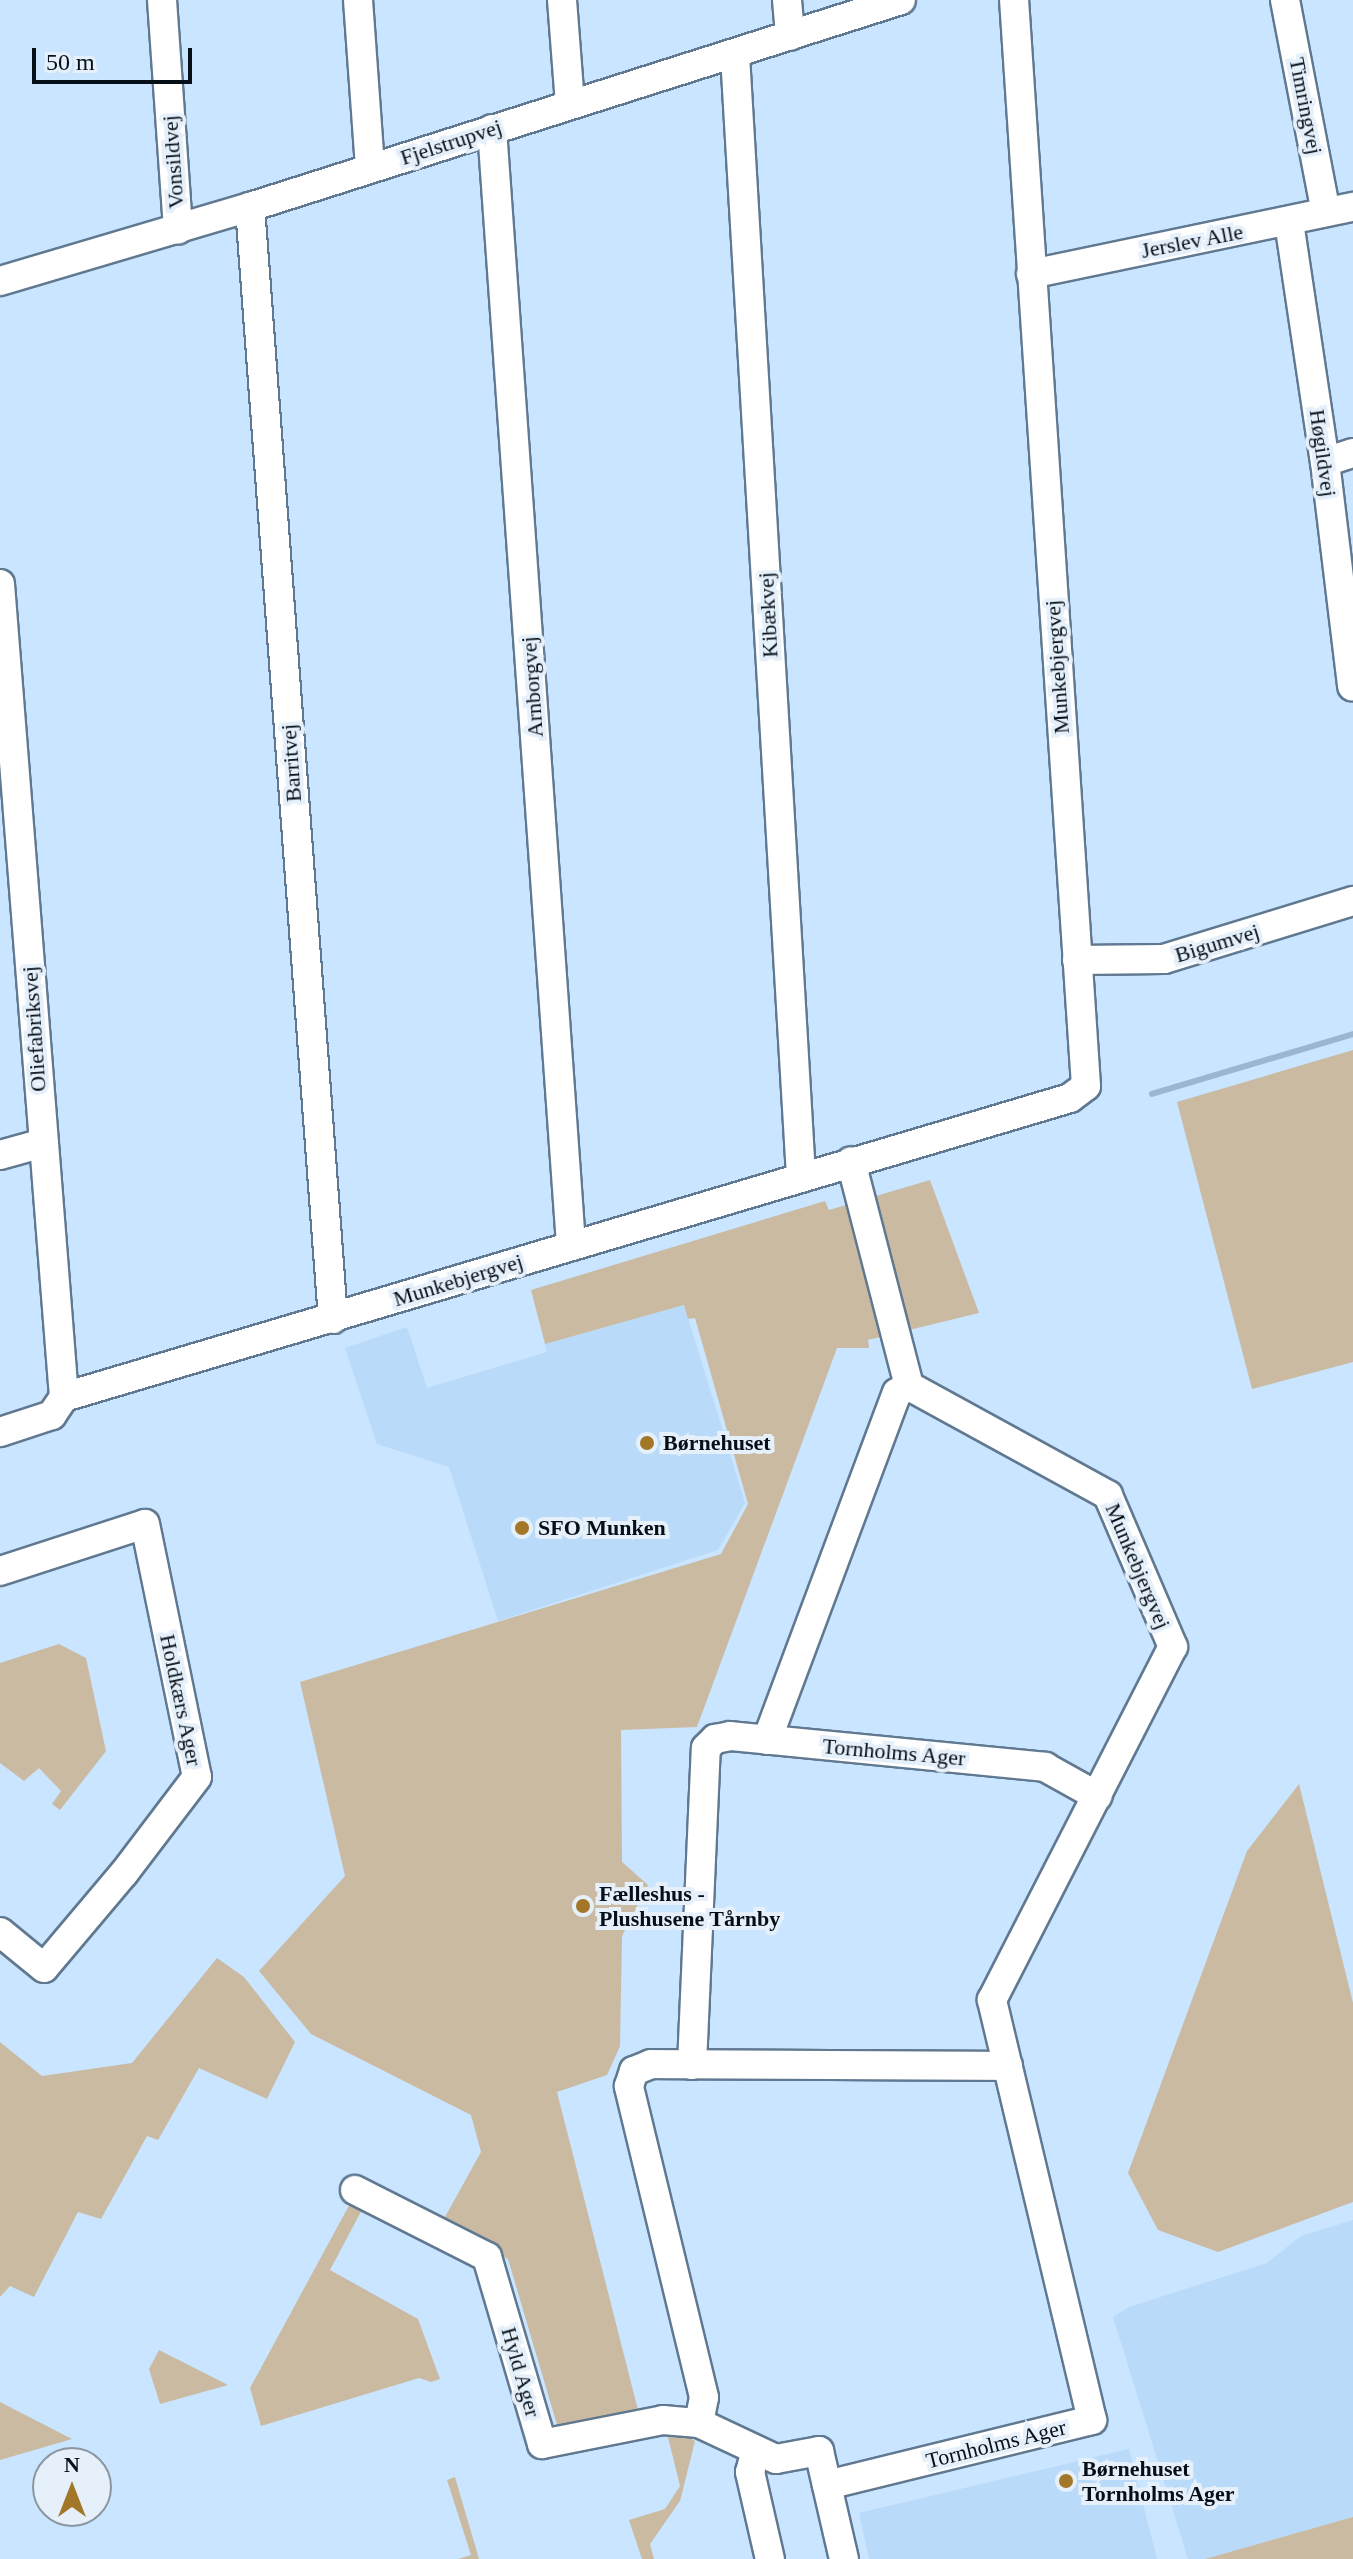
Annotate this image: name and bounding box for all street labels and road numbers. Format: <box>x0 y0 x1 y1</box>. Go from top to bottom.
street label: Timringvej <box>1284 55 1328 157</box>
street label: Fjelstrupvej <box>397 113 505 171</box>
street label: Vonsildvej <box>157 114 189 210</box>
street label: Jerslev Alle <box>1138 218 1246 264</box>
street label: Høgildvej <box>1304 408 1342 498</box>
street label: Kibækvej <box>753 572 783 658</box>
street label: Munkebjergvej <box>1039 599 1075 735</box>
street label: Arnborgvej <box>515 636 549 738</box>
street label: Barritvej <box>275 723 307 803</box>
street label: Bigumvej <box>1172 918 1262 968</box>
street label: Oliefabriksvej <box>16 965 52 1093</box>
street label: Munkebjergvej <box>390 1248 526 1312</box>
street label: Munkebjergvej <box>1100 1499 1176 1633</box>
street label: Holdkærs Ager <box>154 1631 208 1769</box>
street label: Tornholms Ager <box>821 1733 967 1771</box>
street label: Hyld Ager <box>495 2323 547 2421</box>
street label: Tornholms Ager <box>923 2414 1069 2474</box>

